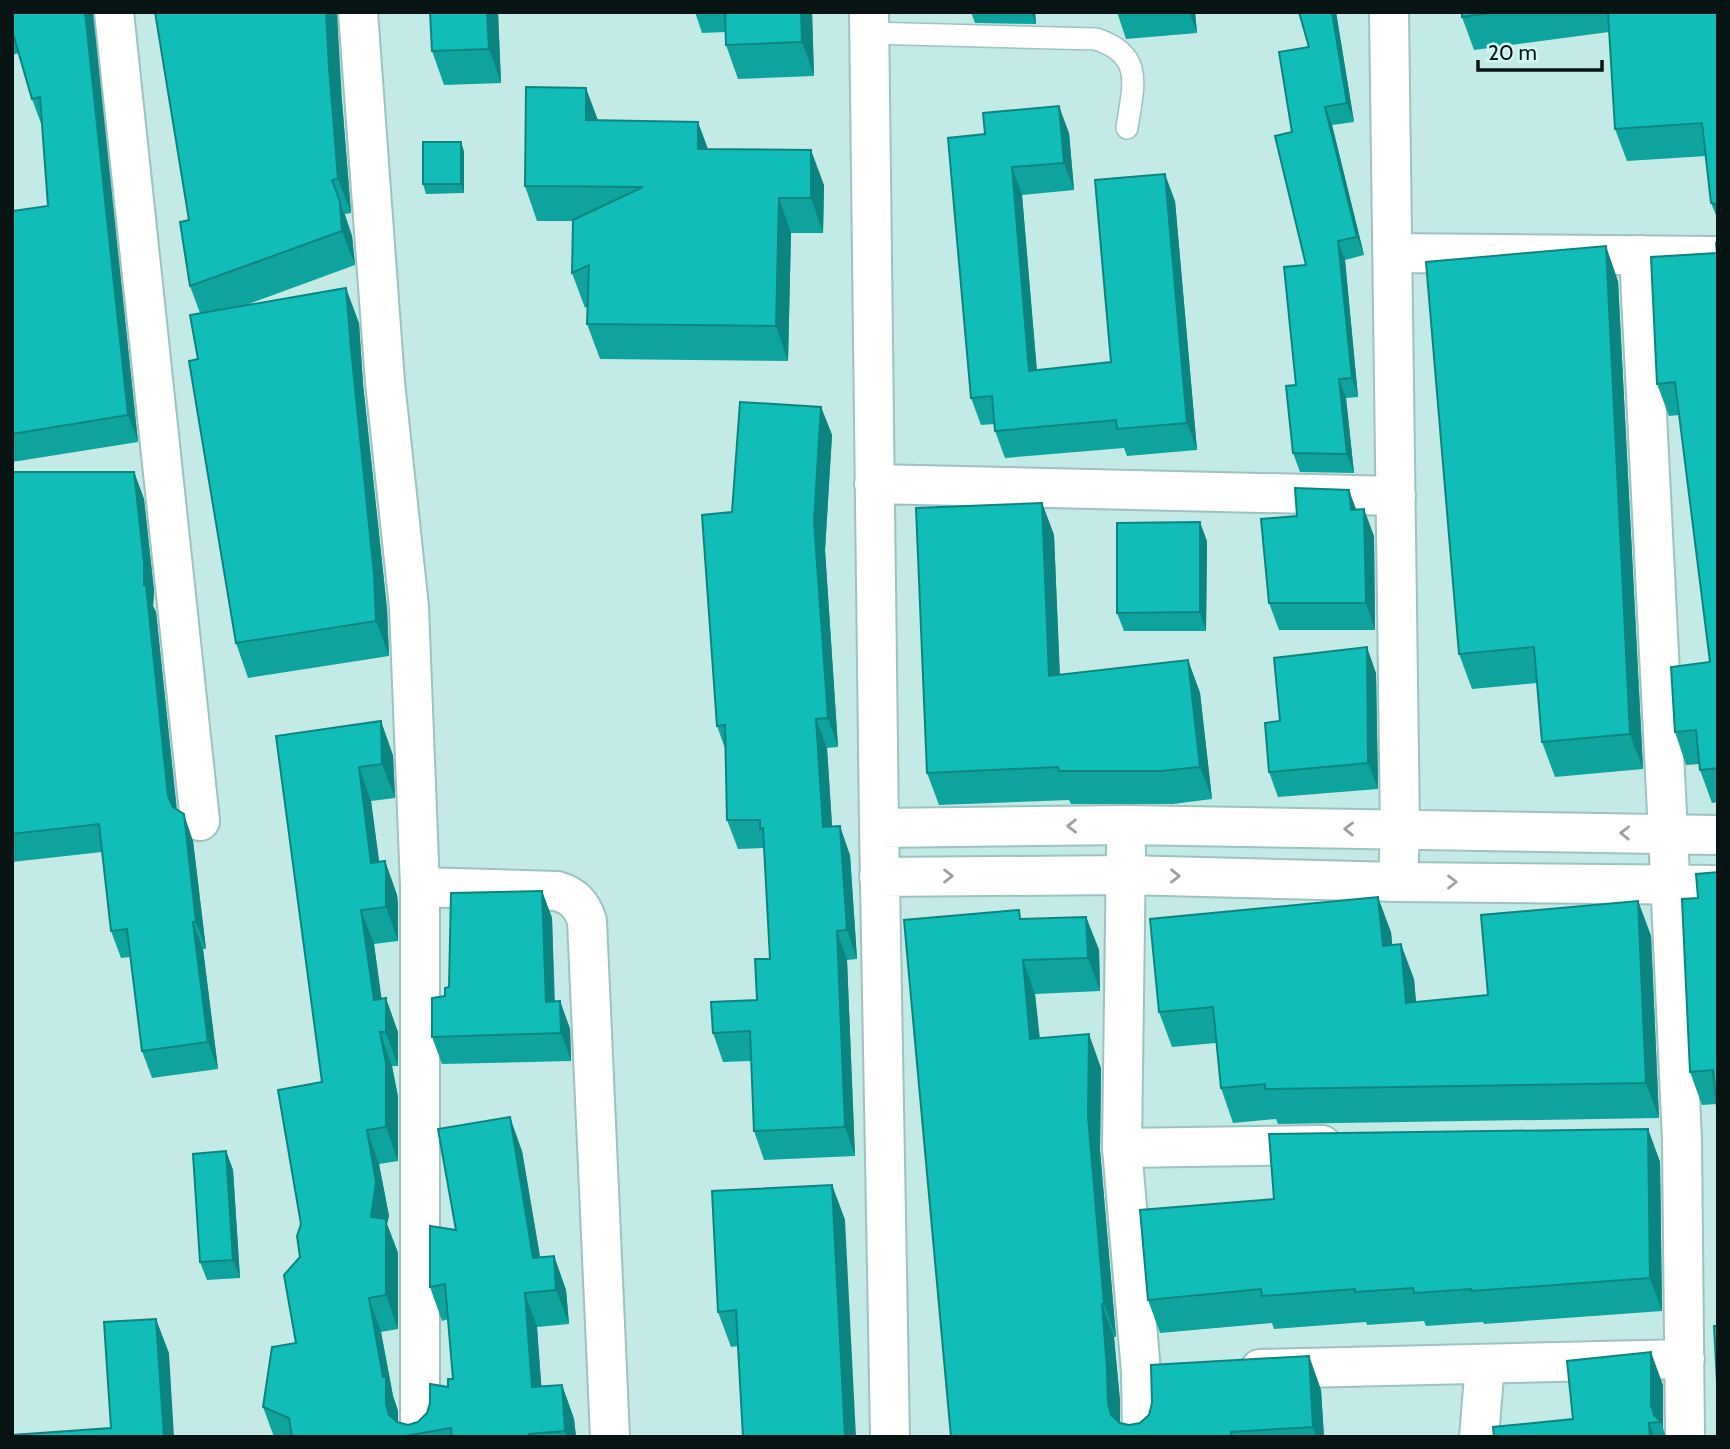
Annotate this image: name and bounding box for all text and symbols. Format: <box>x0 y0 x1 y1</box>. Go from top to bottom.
scale bar <box>1478 28 1602 72</box>
text: 20 m <box>1488 40 1537 65</box>
one-way arrow <box>1066 818 1077 833</box>
one-way arrow <box>1343 821 1353 837</box>
one-way arrow <box>1619 825 1630 841</box>
one-way arrow <box>943 868 953 884</box>
one-way arrow <box>1170 868 1181 884</box>
one-way arrow <box>1447 874 1457 890</box>

